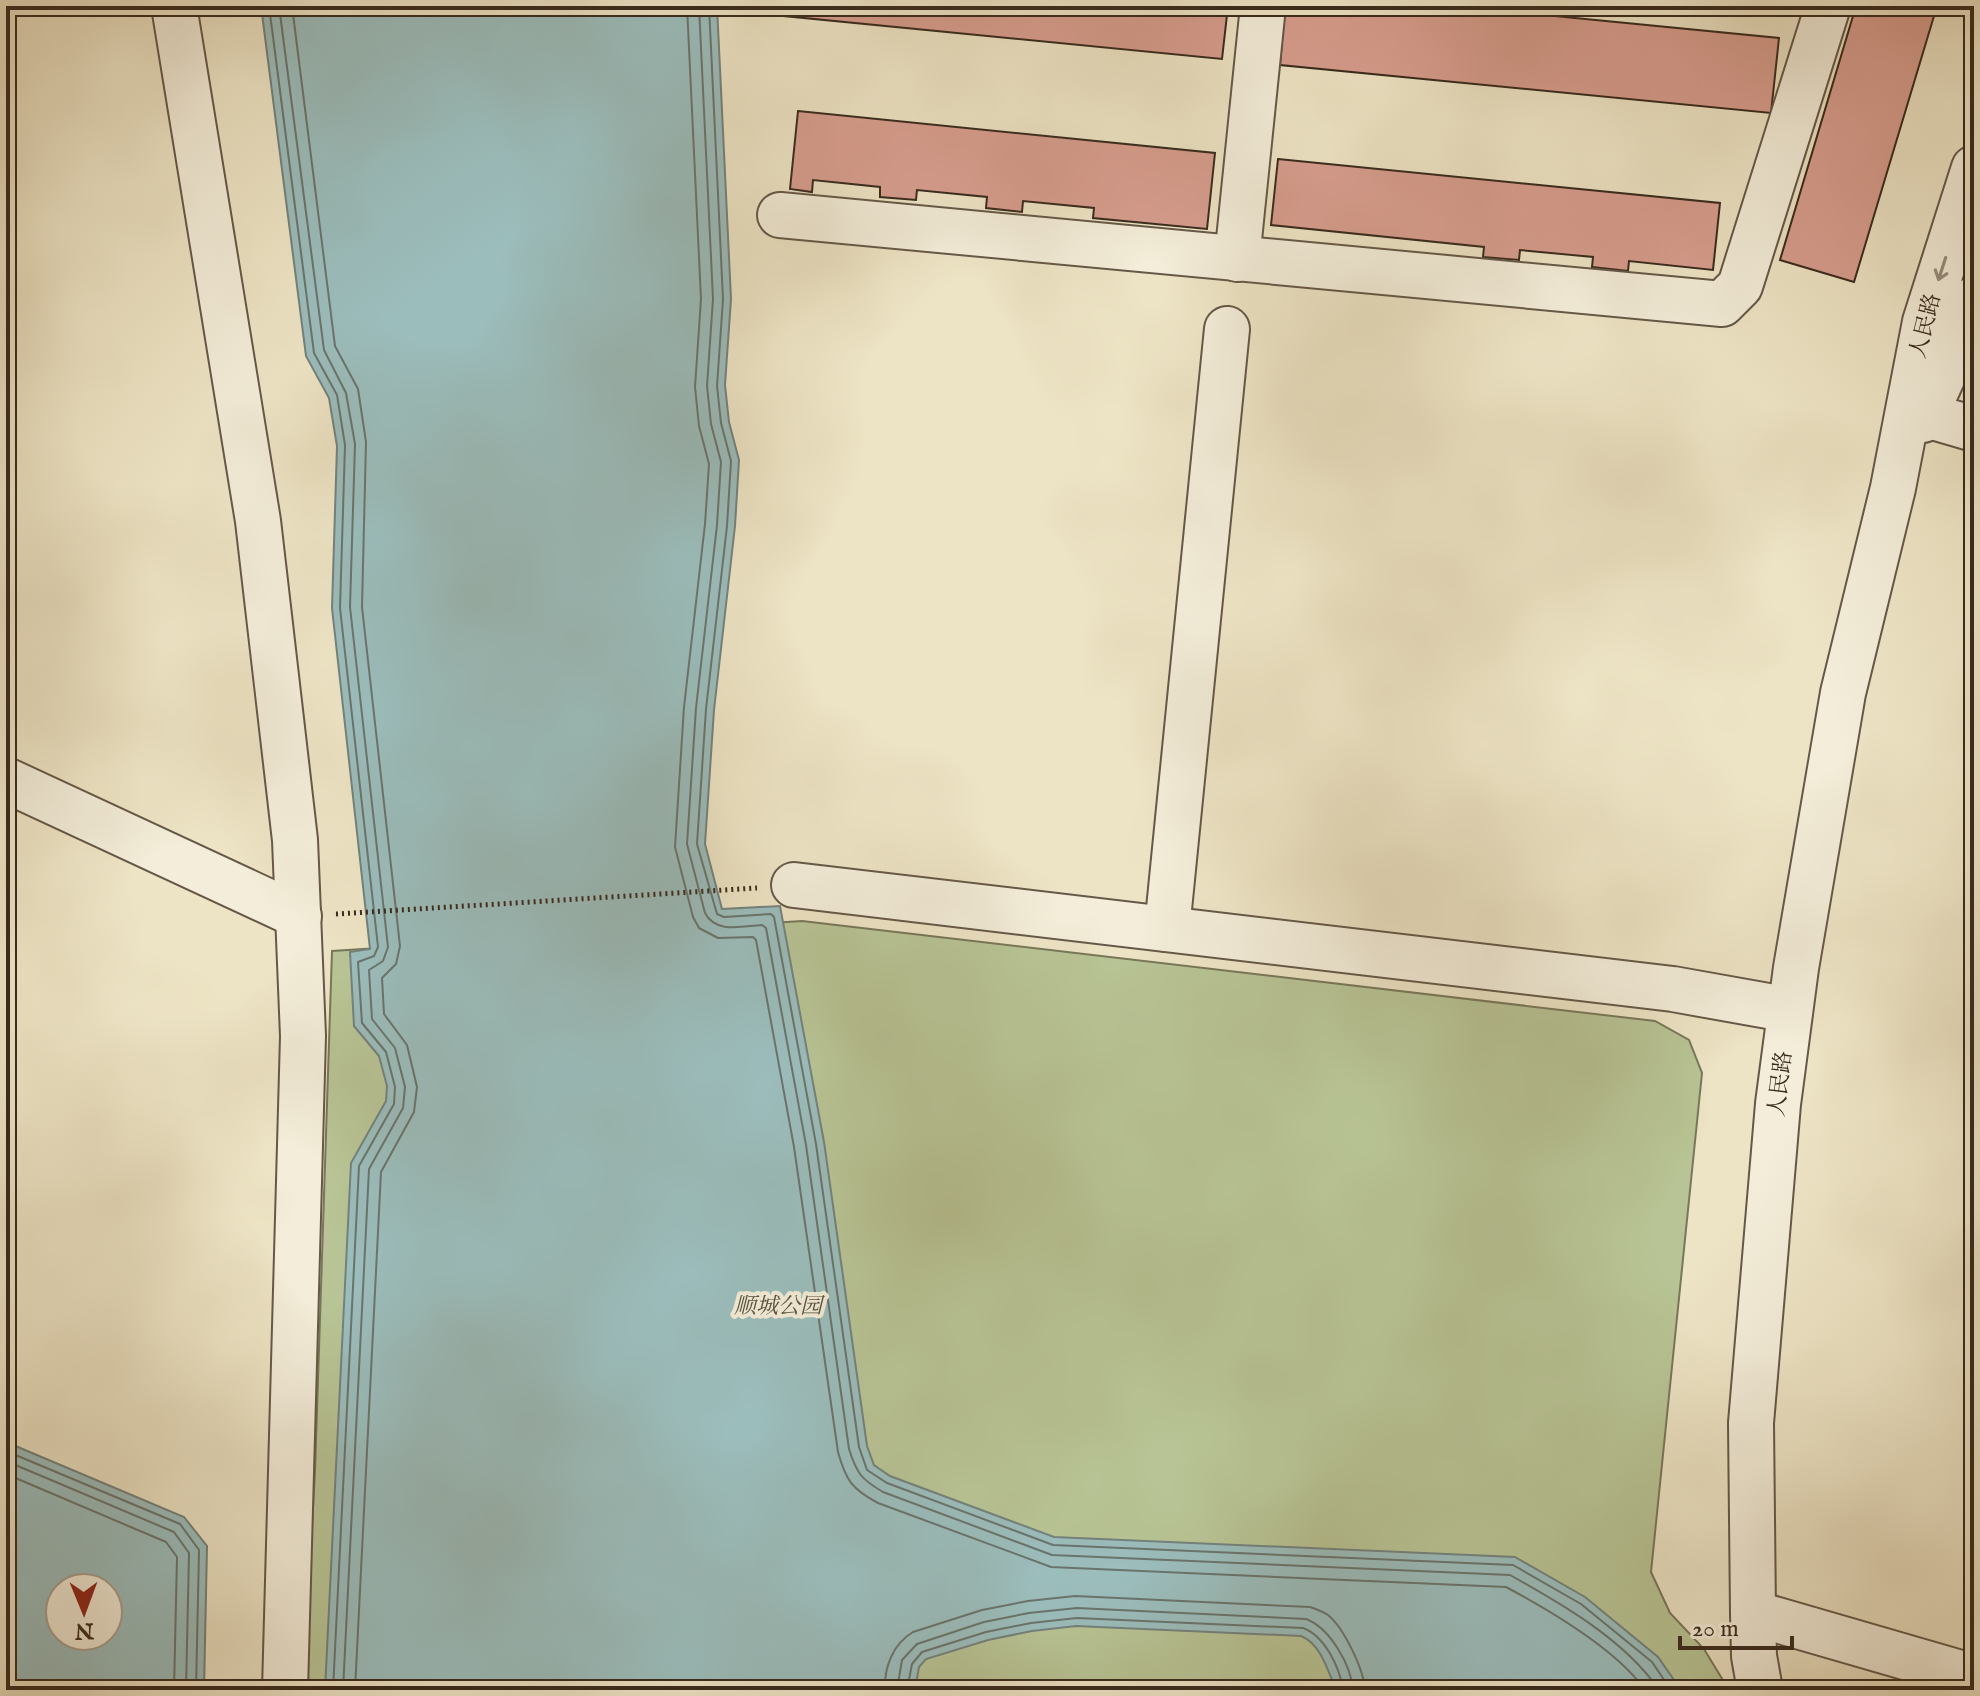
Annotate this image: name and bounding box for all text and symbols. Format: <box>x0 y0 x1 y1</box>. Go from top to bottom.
one-way arrow <box>1933 256 1948 281</box>
street label: 人民路 <box>1904 291 1948 361</box>
street label: 人民路 <box>1763 1050 1799 1118</box>
park label: 顺城公园 <box>734 1293 825 1321</box>
north arrow <box>44 1572 124 1652</box>
scale bar <box>1680 1600 1792 1650</box>
text: 20 m <box>1692 1614 1739 1645</box>
text: N <box>75 1616 95 1644</box>

